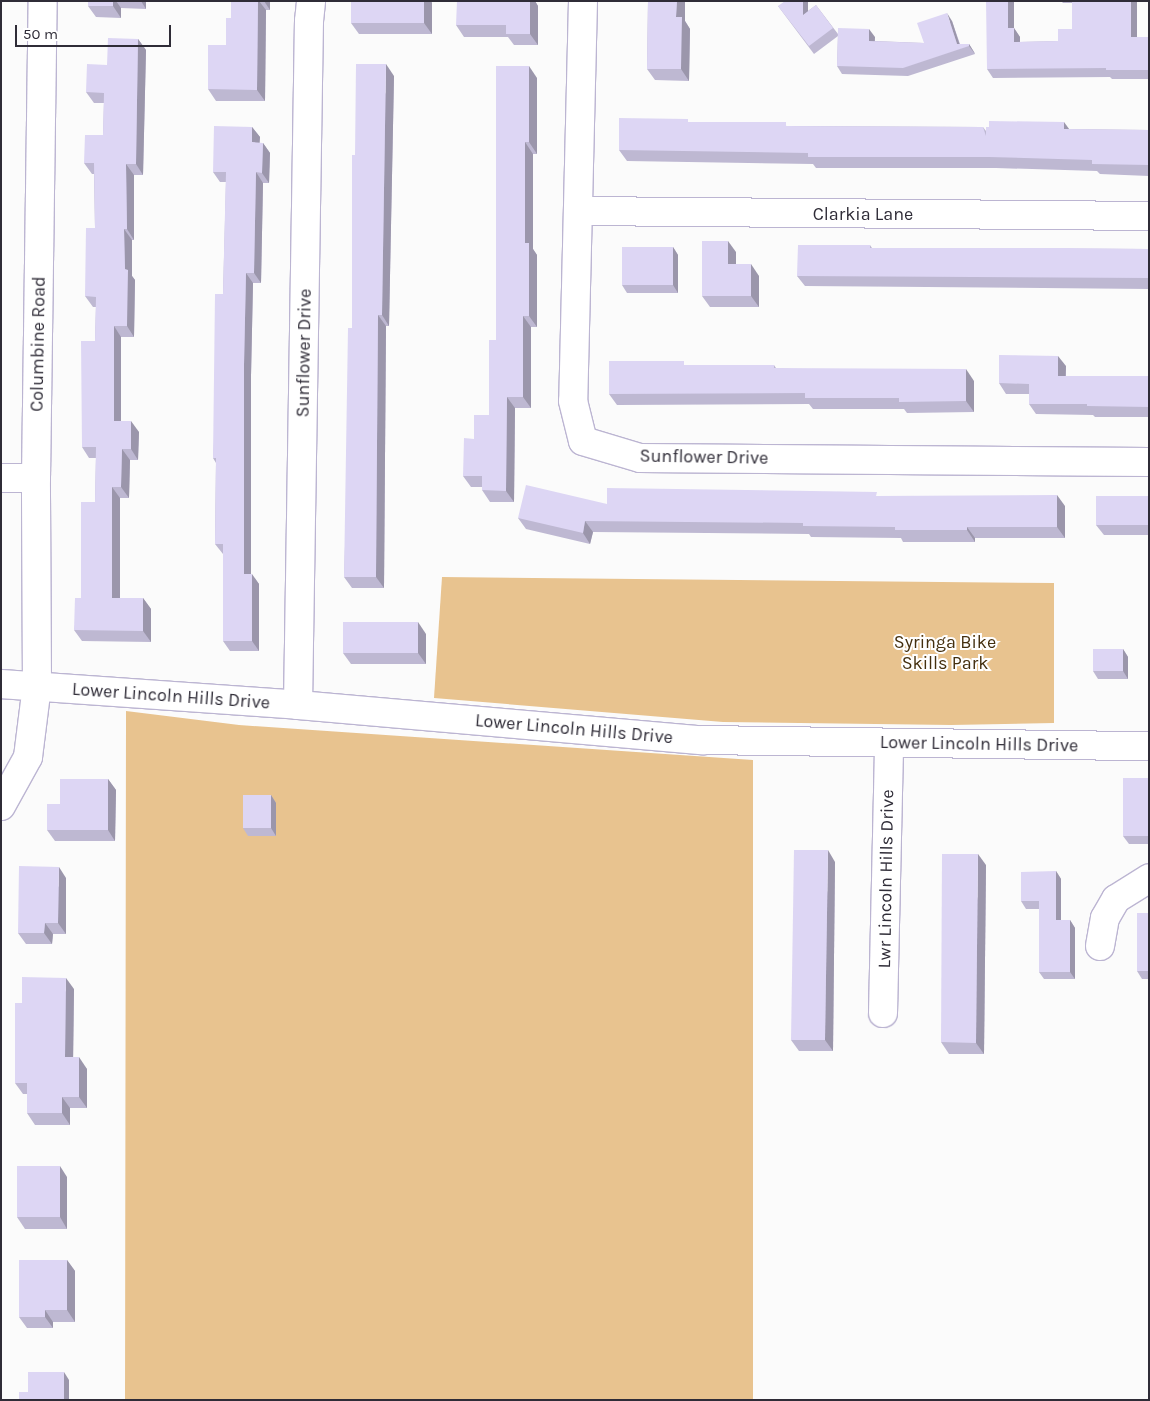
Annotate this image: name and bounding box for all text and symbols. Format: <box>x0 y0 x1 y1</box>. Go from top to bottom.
scale bar <box>18 15 174 47</box>
text: 50 m <box>23 25 58 43</box>
street label: Clarkia Lane <box>813 203 913 225</box>
street label: Columbine Road <box>26 276 50 412</box>
street label: Sunflower Drive <box>292 288 316 418</box>
street label: Sunflower Drive <box>639 445 769 469</box>
park label: Syringa Bike Skills Park <box>894 632 996 674</box>
street label: Lower Lincoln Hills Drive <box>71 678 271 714</box>
street label: Lower Lincoln Hills Drive <box>474 710 674 748</box>
street label: Lower Lincoln Hills Drive <box>880 731 1078 757</box>
street label: Lwr Lincoln Hills Drive <box>874 789 898 969</box>

